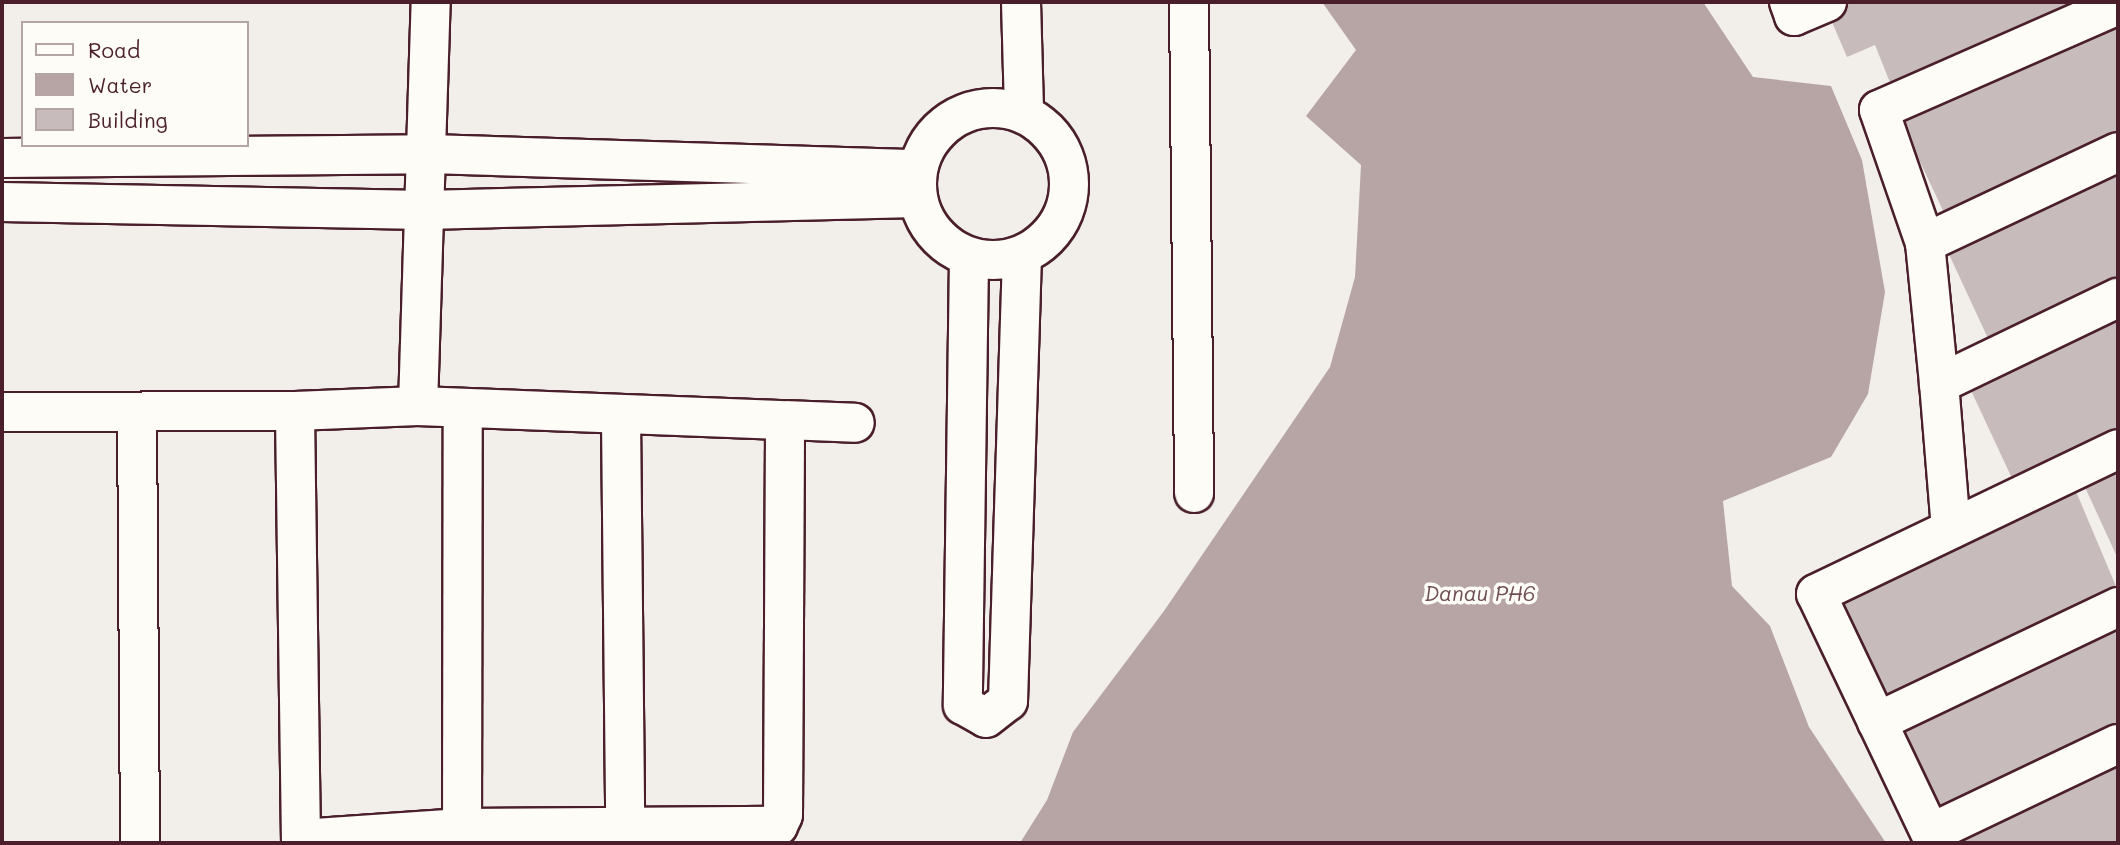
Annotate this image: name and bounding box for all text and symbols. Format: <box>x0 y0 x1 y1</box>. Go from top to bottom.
legend <box>21 21 248 147</box>
text: Road <box>88 36 140 63</box>
text: Water <box>88 71 152 98</box>
text: Building <box>88 106 168 133</box>
water label: Danau PH6 <box>1425 580 1535 606</box>

